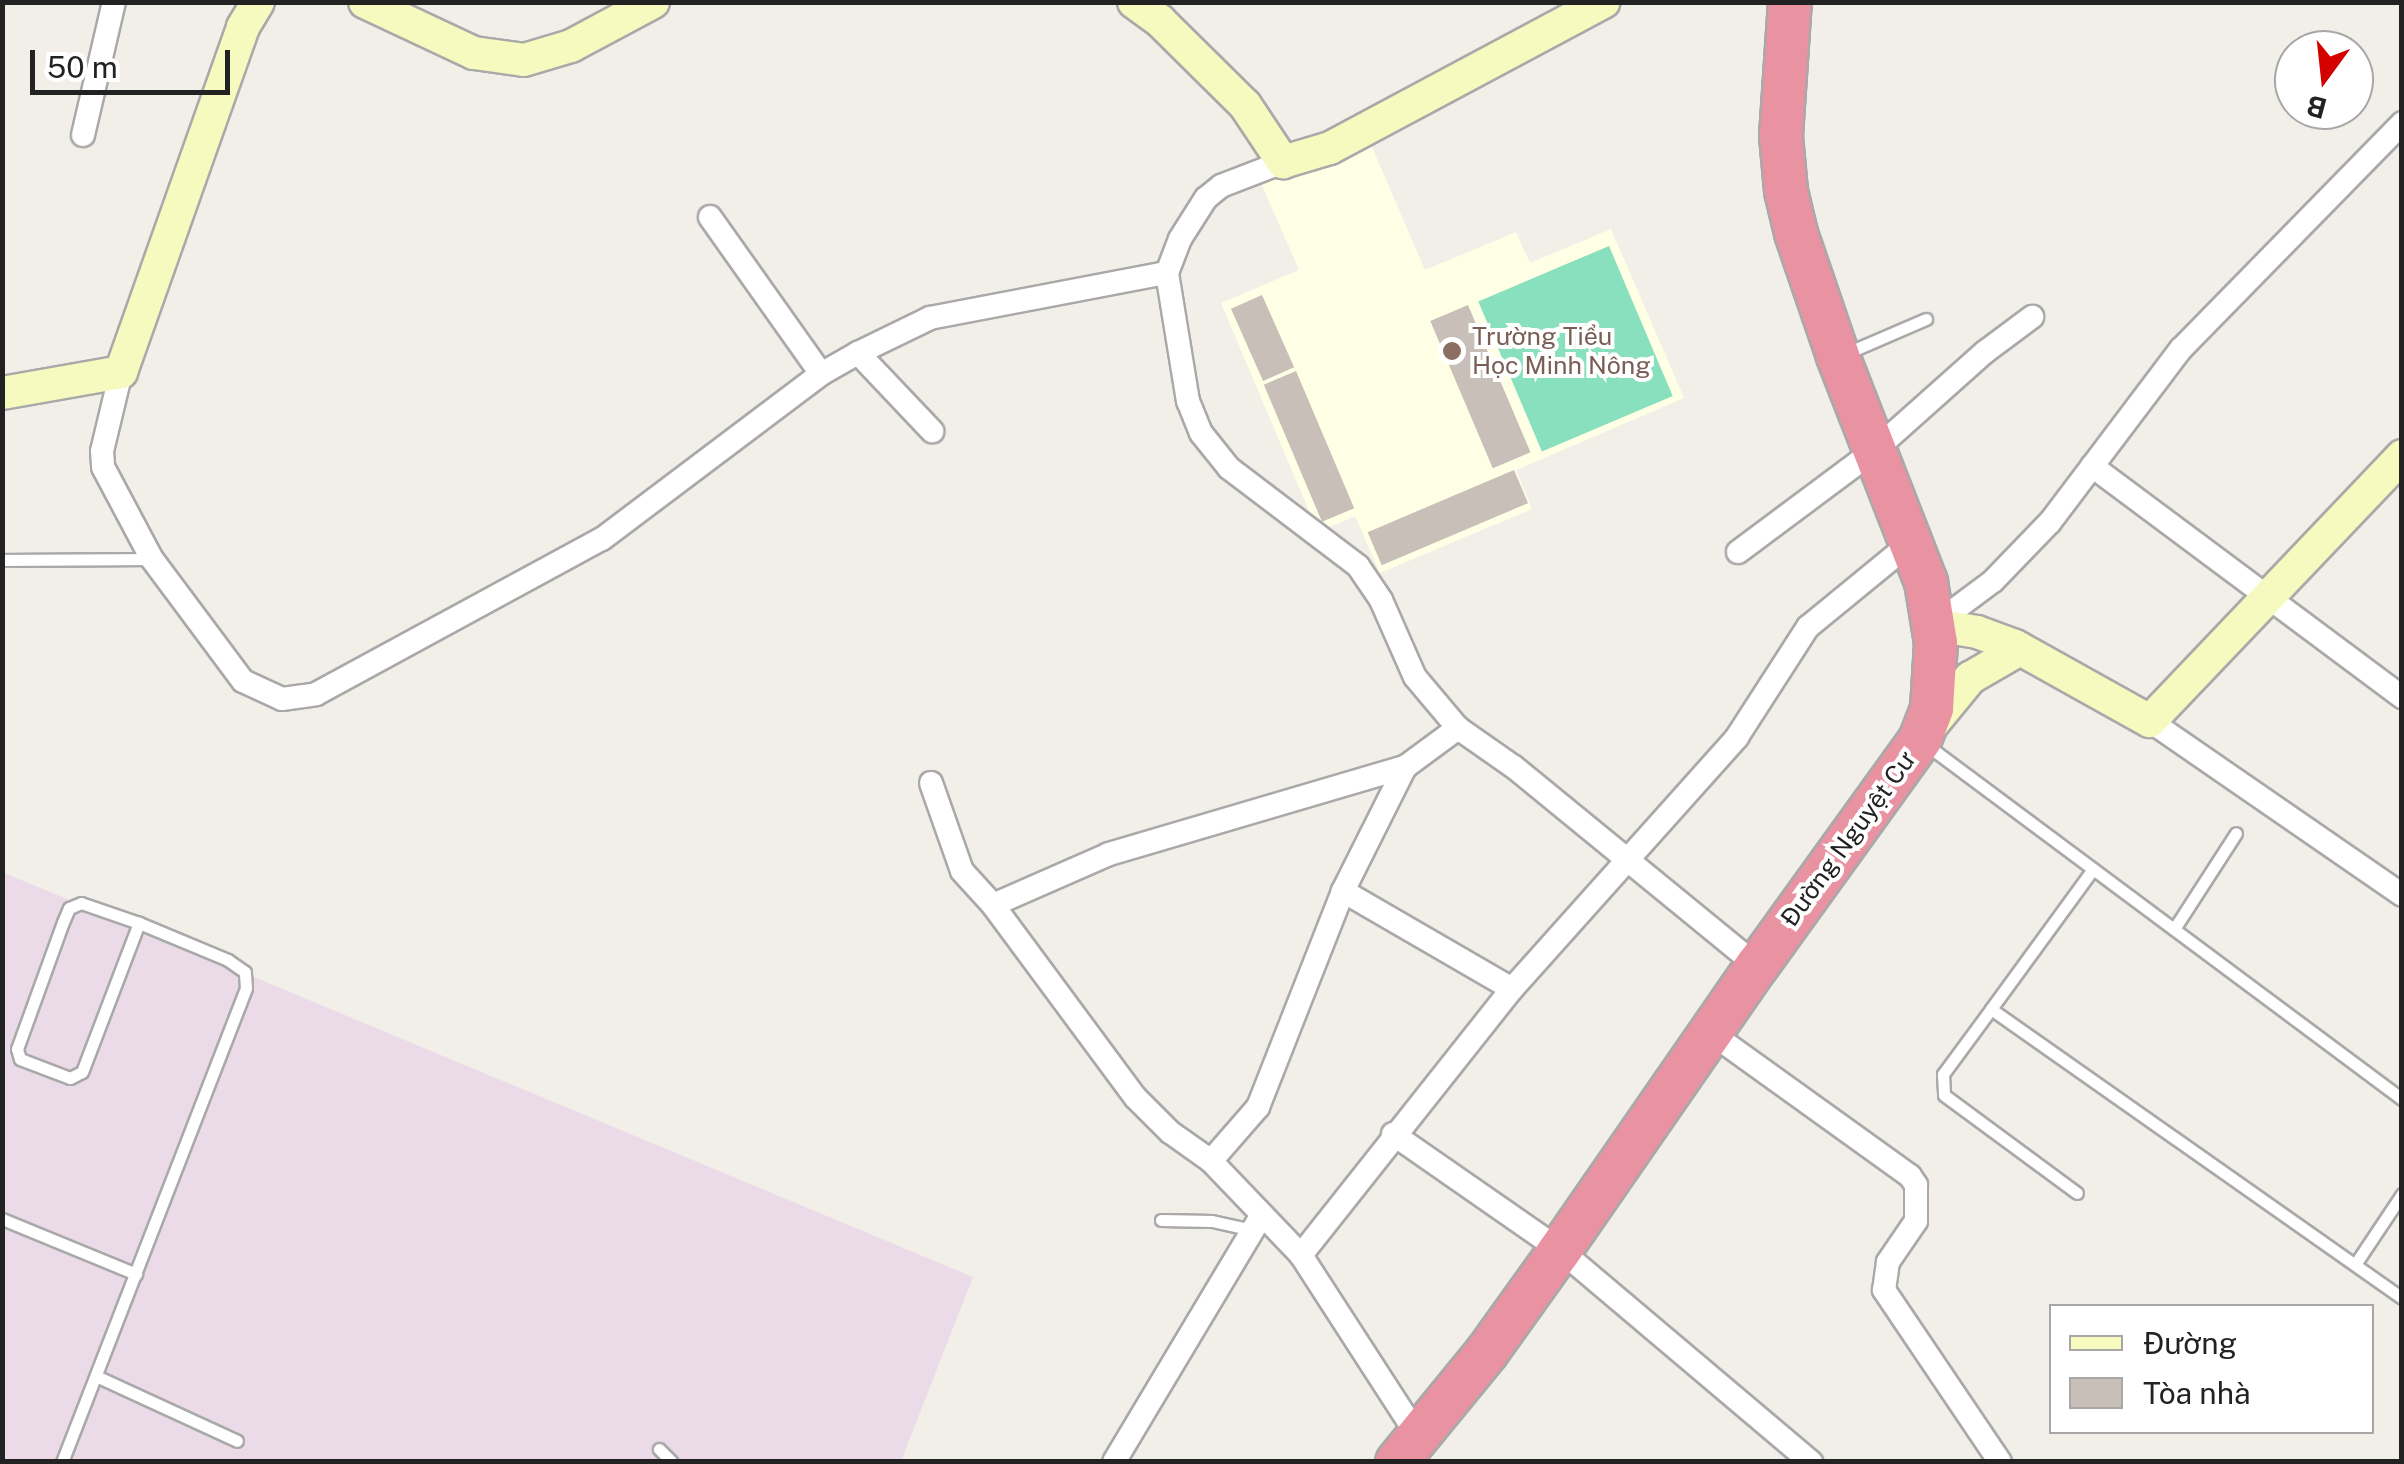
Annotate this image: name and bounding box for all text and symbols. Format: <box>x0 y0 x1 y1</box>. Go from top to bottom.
scale bar <box>35 30 235 92</box>
north arrow <box>2274 30 2374 130</box>
text: 50 m <box>47 49 118 85</box>
text: B <box>2303 89 2330 126</box>
place label: Trường Tiểu Học Minh Nông <box>1472 322 1651 381</box>
marker: Trường Tiểu Học Minh Nông <box>1441 340 1463 362</box>
street label: Đường Nguyệt Cư <box>1774 746 1922 932</box>
legend <box>2049 1304 2374 1434</box>
text: Đường <box>2143 1325 2237 1361</box>
text: Tòa nhà <box>2143 1375 2251 1411</box>

